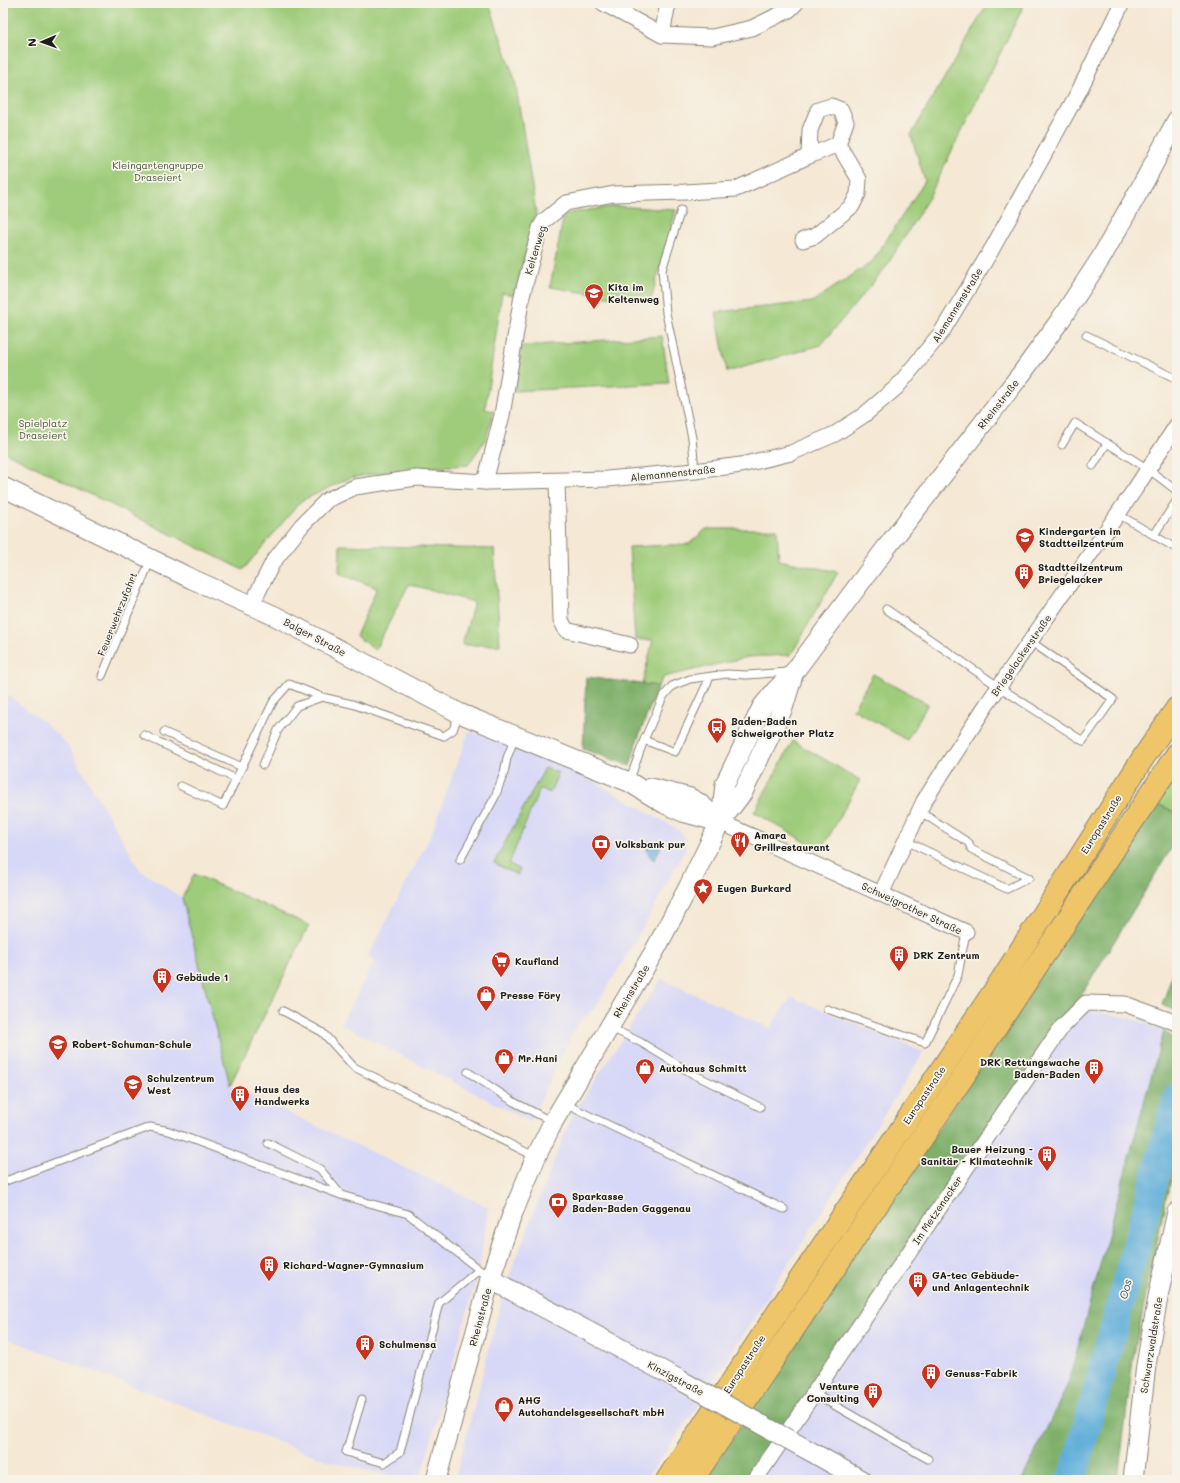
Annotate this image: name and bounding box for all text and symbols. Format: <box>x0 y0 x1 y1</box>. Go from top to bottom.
north arrow <box>22 22 62 62</box>
text: N <box>24 38 39 47</box>
park label: Kleingartengruppe Draseiert <box>112 158 204 184</box>
street label: Keltenweg <box>521 224 549 276</box>
street label: Alemannenstraße <box>928 265 986 345</box>
place label: Kita im Keltenweg <box>608 280 659 306</box>
school or university icon: Kita im Keltenweg <box>583 282 605 310</box>
street label: Rheinstraße <box>974 376 1022 432</box>
park label: Spielplatz Draseiert <box>19 416 68 442</box>
street label: Alemannenstraße <box>630 462 716 484</box>
place label: Kindergarten im Stadtteilzentrum <box>1039 524 1124 550</box>
school or university icon: Kindergarten im Stadtteilzentrum <box>1014 526 1036 554</box>
place label: Stadtteilzentrum Briegelacker <box>1038 560 1123 586</box>
building icon: Stadtteilzentrum Briegelacker <box>1013 562 1035 590</box>
street label: Feuerwehrzufahrt <box>94 570 140 658</box>
street label: Briegelackerstraße <box>988 611 1054 699</box>
street label: Balger Straße <box>281 615 349 659</box>
place label: Baden-Baden Schweigrother Platz <box>731 714 834 740</box>
bus stop icon: Baden-Baden Schweigrother Platz <box>706 716 728 744</box>
street label: Europastraße <box>1077 792 1125 856</box>
place label: Amara Grillrestaurant <box>754 828 830 854</box>
restaurant icon: Amara Grillrestaurant <box>729 830 751 858</box>
bank icon: Volksbank pur <box>590 833 612 861</box>
place label: Volksbank pur <box>615 837 685 851</box>
place icon: Eugen Burkard <box>692 877 714 905</box>
street label: Schweigrother Straße <box>860 879 964 937</box>
place label: Eugen Burkard <box>717 881 792 895</box>
building icon: DRK Zentrum <box>888 944 910 972</box>
place label: DRK Zentrum <box>913 948 979 962</box>
supermarket icon: Kaufland <box>490 950 512 978</box>
place label: Kaufland <box>515 954 559 968</box>
street label: Rheinstraße <box>610 962 652 1020</box>
building icon: Gebäude 1 <box>151 966 173 994</box>
place label: Gebäude 1 <box>176 970 228 984</box>
shop icon: Presse Föry <box>475 984 497 1012</box>
place label: Presse Föry <box>500 988 561 1002</box>
school or university icon: Robert-Schuman-Schule <box>47 1033 69 1061</box>
place label: Robert-Schuman-Schule <box>72 1037 191 1051</box>
shop icon: Mr.Hani <box>493 1047 515 1075</box>
place label: Mr.Hani <box>518 1051 558 1065</box>
place label: DRK Rettungswache Baden-Baden <box>980 1055 1080 1081</box>
shop icon: Autohaus Schmitt <box>634 1057 656 1085</box>
building icon: DRK Rettungswache Baden-Baden <box>1083 1057 1105 1085</box>
place label: Autohaus Schmitt <box>659 1061 747 1075</box>
street label: Europastraße <box>899 1063 949 1127</box>
place label: Schulzentrum West <box>147 1071 214 1097</box>
school or university icon: Schulzentrum West <box>122 1073 144 1101</box>
place label: Haus des Handwerks <box>254 1082 310 1108</box>
building icon: Haus des Handwerks <box>229 1084 251 1112</box>
place label: Bauer Heizung - Sanitär - Klimatechnik <box>921 1142 1033 1168</box>
building icon: Bauer Heizung - Sanitär - Klimatechnik <box>1036 1144 1058 1172</box>
street label: Im Metzenacker <box>909 1173 965 1247</box>
place label: Sparkasse Baden-Baden Gaggenau <box>572 1189 691 1215</box>
bank icon: Sparkasse Baden-Baden Gaggenau <box>547 1191 569 1219</box>
building icon: Richard-Wagner-Gymnasium <box>258 1254 280 1282</box>
place label: Richard-Wagner-Gymnasium <box>283 1258 424 1272</box>
place label: GA-tec Gebäude- und Anlagentechnik <box>932 1268 1029 1294</box>
building icon: GA-tec Gebäude- und Anlagentechnik <box>907 1270 929 1298</box>
water label: Oos <box>1115 1277 1135 1301</box>
street label: Rheinstraße <box>465 1286 495 1348</box>
street label: Schwarzwaldstraße <box>1136 1296 1166 1394</box>
street label: Europastraße <box>720 1332 768 1396</box>
building icon: Schulmensa <box>354 1333 376 1361</box>
place label: Schulmensa <box>379 1337 436 1351</box>
street label: Kinzigstraße <box>645 1357 707 1399</box>
building icon: Genuss-Fabrik <box>920 1362 942 1390</box>
place label: Genuss-Fabrik <box>945 1366 1017 1380</box>
place label: Venture Consulting <box>807 1379 859 1405</box>
building icon: Venture Consulting <box>862 1381 884 1409</box>
place label: AHG Autohandelsgesellschaft mbH <box>518 1393 665 1419</box>
shop icon: AHG Autohandelsgesellschaft mbH <box>493 1395 515 1423</box>

